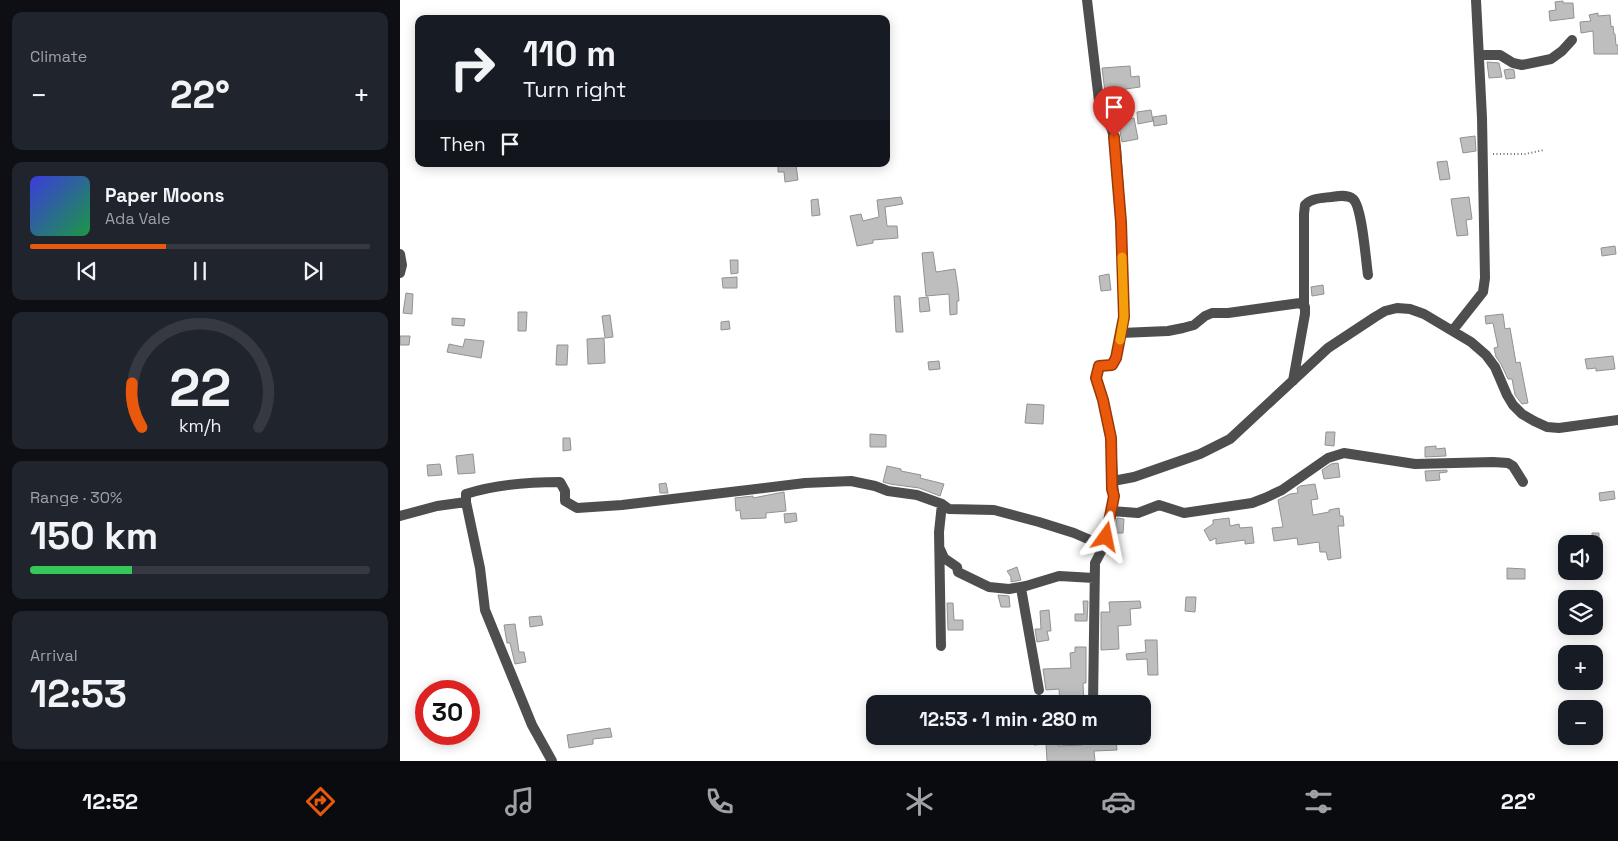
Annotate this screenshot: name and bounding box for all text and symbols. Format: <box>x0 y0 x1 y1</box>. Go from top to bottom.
text: 110 m <box>523 32 616 76</box>
icon: right <box>440 35 505 100</box>
text: Climate <box>30 46 87 67</box>
text: 22° <box>170 71 230 119</box>
text: Turn right <box>523 75 626 103</box>
text: − <box>30 77 47 113</box>
text: + <box>353 77 370 113</box>
pin <box>1093 86 1135 137</box>
icon: arrive <box>1100 93 1128 121</box>
icon: arrive <box>496 130 524 158</box>
text: Then <box>440 132 486 157</box>
text: Paper Moons <box>105 183 224 208</box>
text: Ada Vale <box>105 208 170 229</box>
icon: previous <box>73 257 101 285</box>
icon: pause <box>186 257 214 285</box>
icon: next <box>299 257 327 285</box>
text: 22 <box>169 355 231 421</box>
text: km/h <box>179 414 221 437</box>
text: Range · 30% <box>30 487 122 508</box>
position arrow <box>1079 510 1131 562</box>
text: 150 km <box>30 512 158 560</box>
map controls <box>1558 535 1603 745</box>
button: sound <box>1558 535 1603 580</box>
button: layers <box>1558 590 1603 635</box>
text: Arrival <box>30 645 78 666</box>
button: + <box>1558 645 1603 690</box>
text: 12:53 <box>30 670 127 718</box>
speed limit sign: 30 <box>415 680 480 745</box>
button: − <box>1558 700 1603 745</box>
text: 12:53 · 1 min · 280 m <box>919 707 1098 732</box>
icon: directions <box>303 784 338 819</box>
icon: music <box>502 784 537 819</box>
icon: phone <box>702 784 737 819</box>
icon: climate <box>902 784 937 819</box>
icon: car <box>1101 784 1136 819</box>
icon: filters <box>1301 784 1336 819</box>
text: 12:52 <box>82 787 138 815</box>
text: 22° <box>1501 787 1536 815</box>

